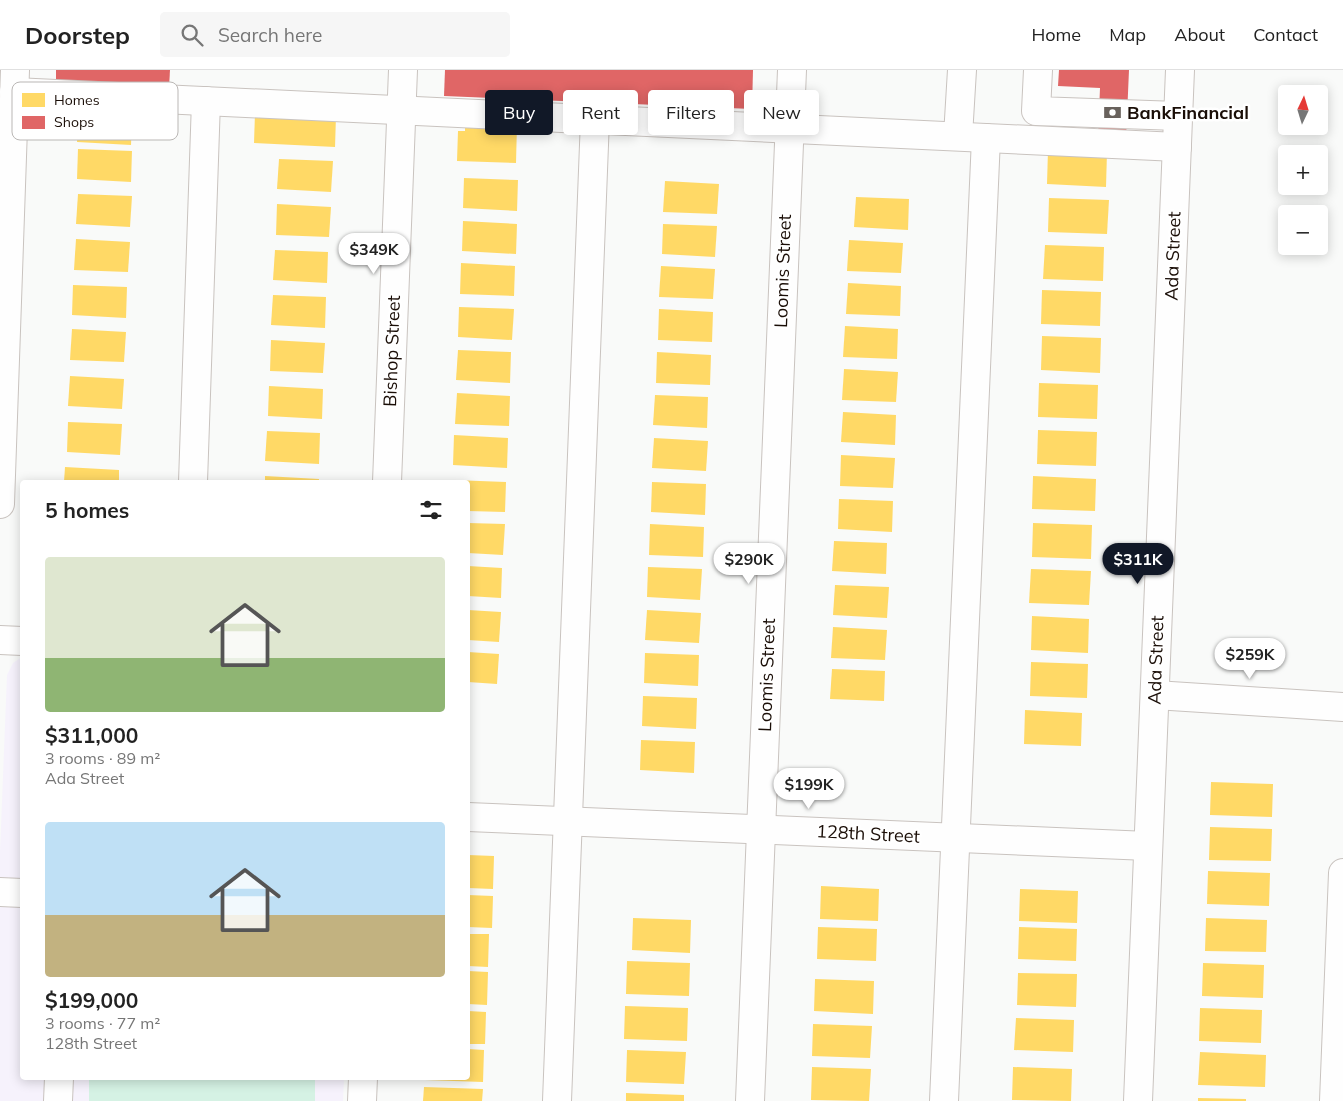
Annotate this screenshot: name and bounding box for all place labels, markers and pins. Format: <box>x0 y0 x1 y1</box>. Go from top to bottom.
place label: BankFinancial <box>1127 101 1249 124</box>
bank icon: BankFinancial <box>1103 103 1123 123</box>
pin: $349K <box>339 232 409 275</box>
pin: $290K <box>714 542 784 585</box>
pin: $311K <box>1103 542 1173 585</box>
pin: $259K <box>1215 638 1285 680</box>
pin: $199K <box>774 768 844 810</box>

